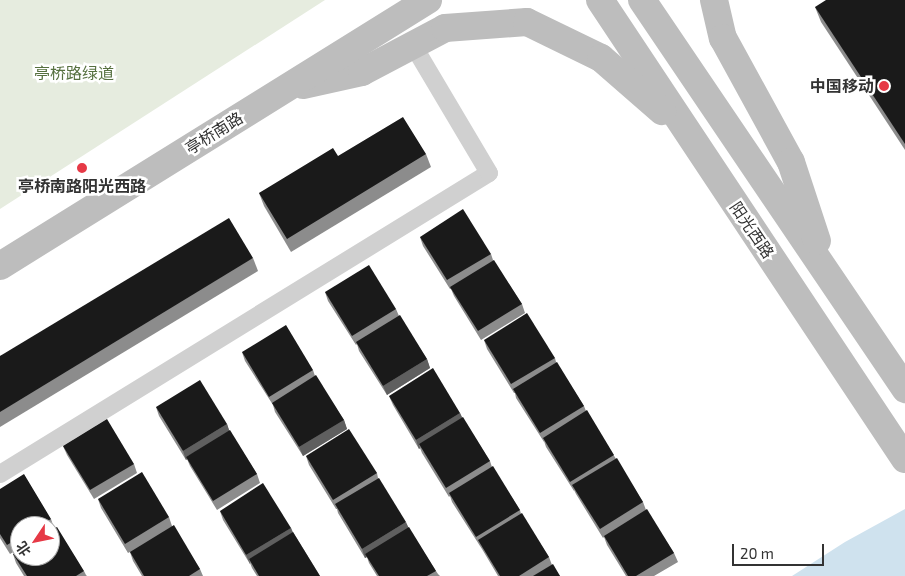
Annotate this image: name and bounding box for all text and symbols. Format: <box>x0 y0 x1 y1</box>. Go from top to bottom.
park label: 亭桥路绿道 <box>34 63 114 83</box>
place label: 中国移动 <box>810 76 874 96</box>
marker: 中国移动 <box>878 80 890 92</box>
street label: 亭桥南路 <box>182 108 246 158</box>
marker: 亭桥南路阳光西路 <box>76 162 88 174</box>
place label: 亭桥南路阳光西路 <box>18 176 146 196</box>
street label: 阳光西路 <box>726 198 778 262</box>
north arrow <box>10 516 60 566</box>
scale bar <box>735 534 828 566</box>
text: 北 <box>12 539 34 560</box>
text: 20 m <box>740 544 774 562</box>

